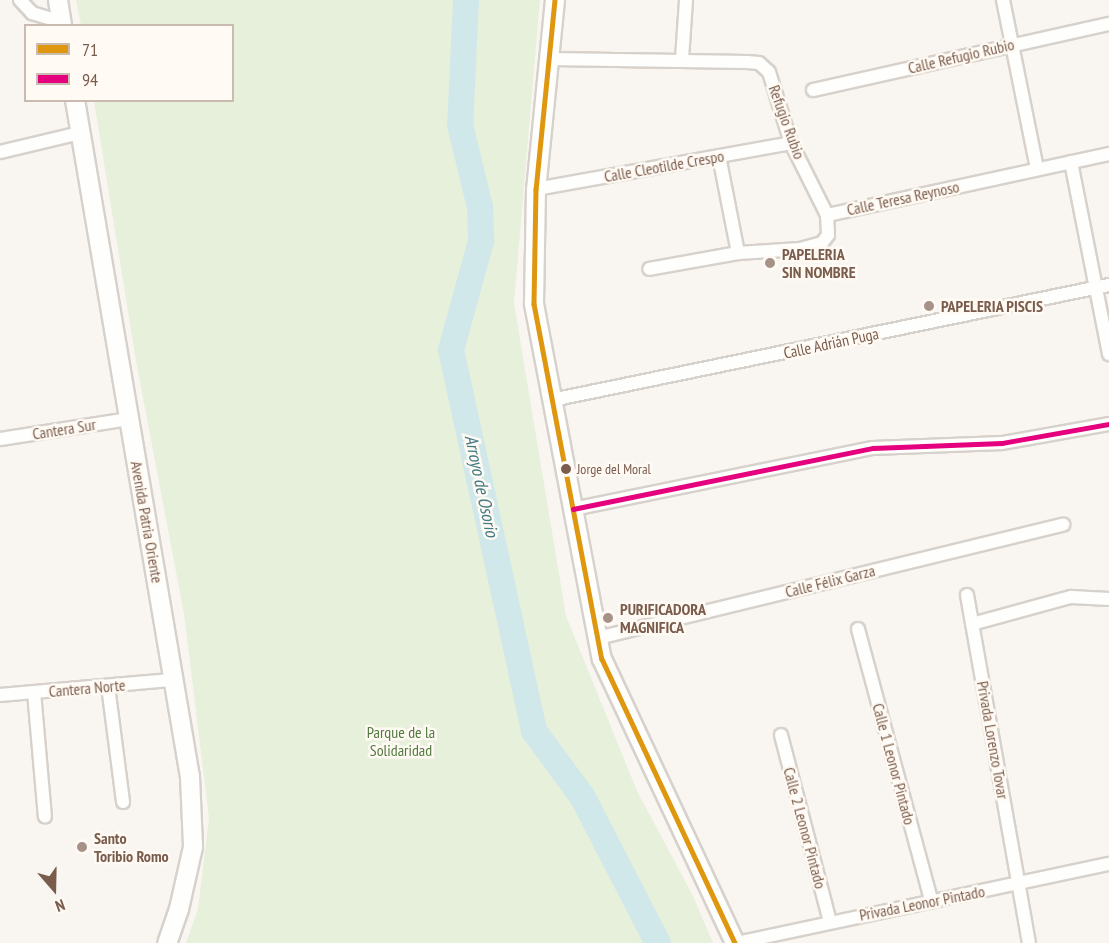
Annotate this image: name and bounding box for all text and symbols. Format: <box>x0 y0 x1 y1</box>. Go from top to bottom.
legend <box>24 24 234 102</box>
street label: Calle Refugio Rubio <box>906 34 1016 78</box>
text: 71 <box>82 38 98 61</box>
text: 94 <box>82 68 98 91</box>
street label: Refugio Rubio <box>765 82 809 162</box>
street label: Calle Cleotilde Crespo <box>603 146 725 186</box>
street label: Calle Teresa Reynoso <box>845 177 961 219</box>
place label: PAPELERIA SIN NOMBRE <box>782 244 856 282</box>
marker: PAPELERIA SIN NOMBRE <box>763 256 777 270</box>
place label: PAPELERIA PISCIS <box>941 296 1044 316</box>
marker: PAPELERIA PISCIS <box>922 299 936 313</box>
street label: Calle Adrián Puga <box>781 324 881 362</box>
street label: Cantera Sur <box>31 415 97 443</box>
water label: Arroyo de Osorio <box>460 433 502 539</box>
street label: Avenida Patria Oriente <box>127 460 167 584</box>
place label: Jorge del Moral <box>577 461 651 477</box>
marker: Jorge del Moral <box>560 463 572 475</box>
street label: Calle Félix Garza <box>783 561 877 601</box>
place label: PURIFICADORA MAGNIFICA <box>620 599 706 637</box>
marker: PURIFICADORA MAGNIFICA <box>601 611 615 625</box>
street label: Cantera Norte <box>48 675 126 701</box>
street label: Privada Lorenzo Tovar <box>973 679 1013 801</box>
street label: Calle 1 Leonor Pintado <box>869 701 919 827</box>
park label: Parque de la Solidaridad <box>367 722 435 760</box>
street label: Calle 2 Leonor Pintado <box>780 765 830 891</box>
place label: Santo Toribio Romo <box>94 828 169 866</box>
marker: Santo Toribio Romo <box>75 840 89 854</box>
north arrow <box>24 859 84 919</box>
street label: Privada Leonor Pintado <box>858 881 986 925</box>
text: N <box>53 895 68 917</box>

